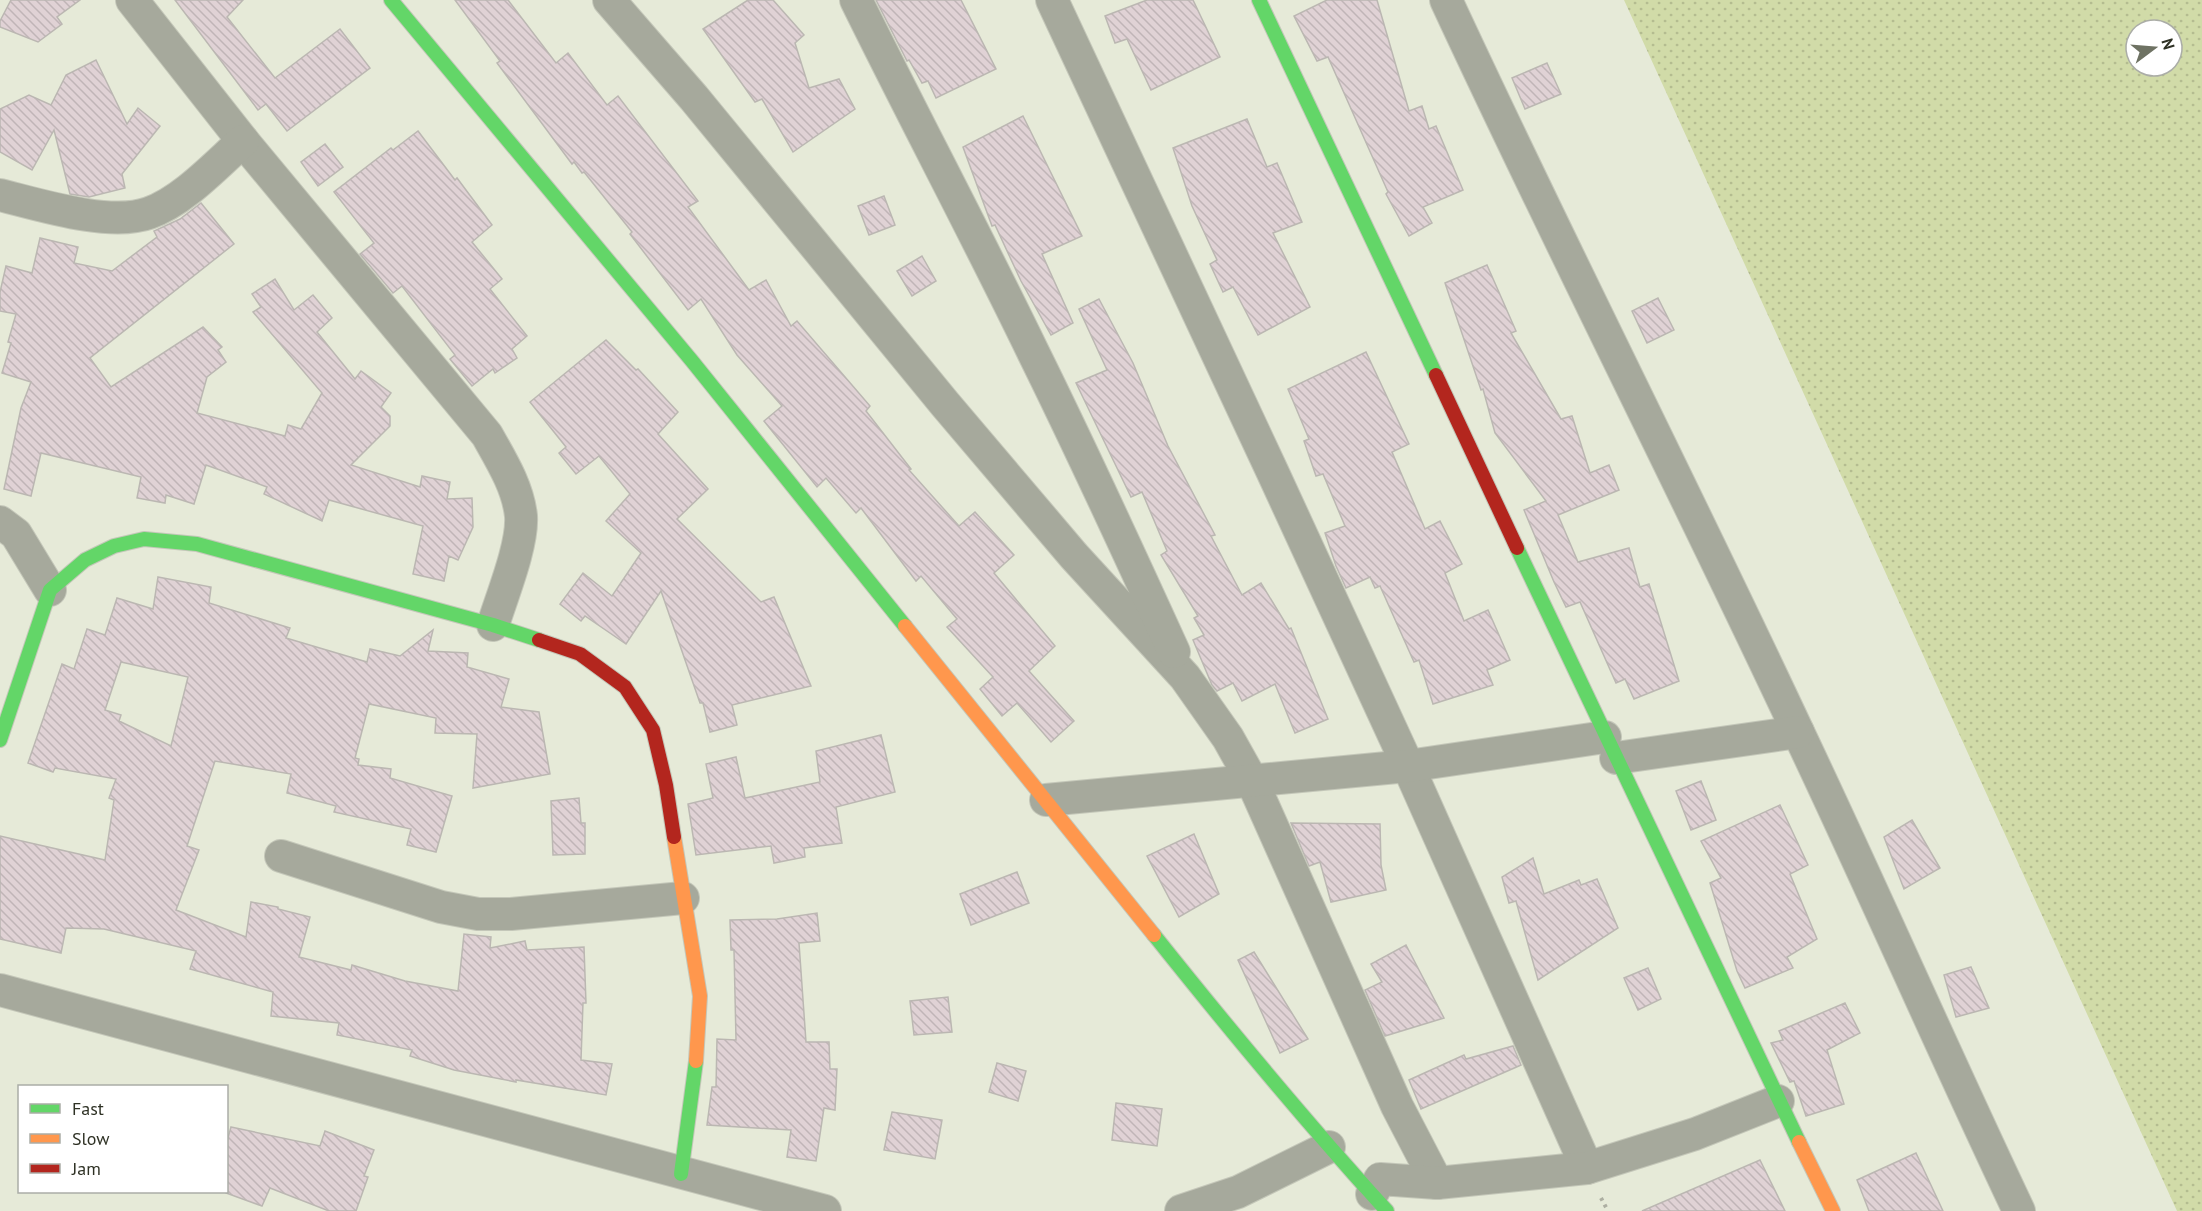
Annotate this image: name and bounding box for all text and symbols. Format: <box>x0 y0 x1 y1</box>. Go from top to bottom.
north arrow <box>2124 18 2184 78</box>
text: N <box>2157 36 2179 52</box>
legend <box>18 1085 228 1193</box>
text: Fast <box>72 1097 104 1120</box>
text: Slow <box>72 1127 110 1150</box>
text: Jam <box>71 1157 101 1180</box>

